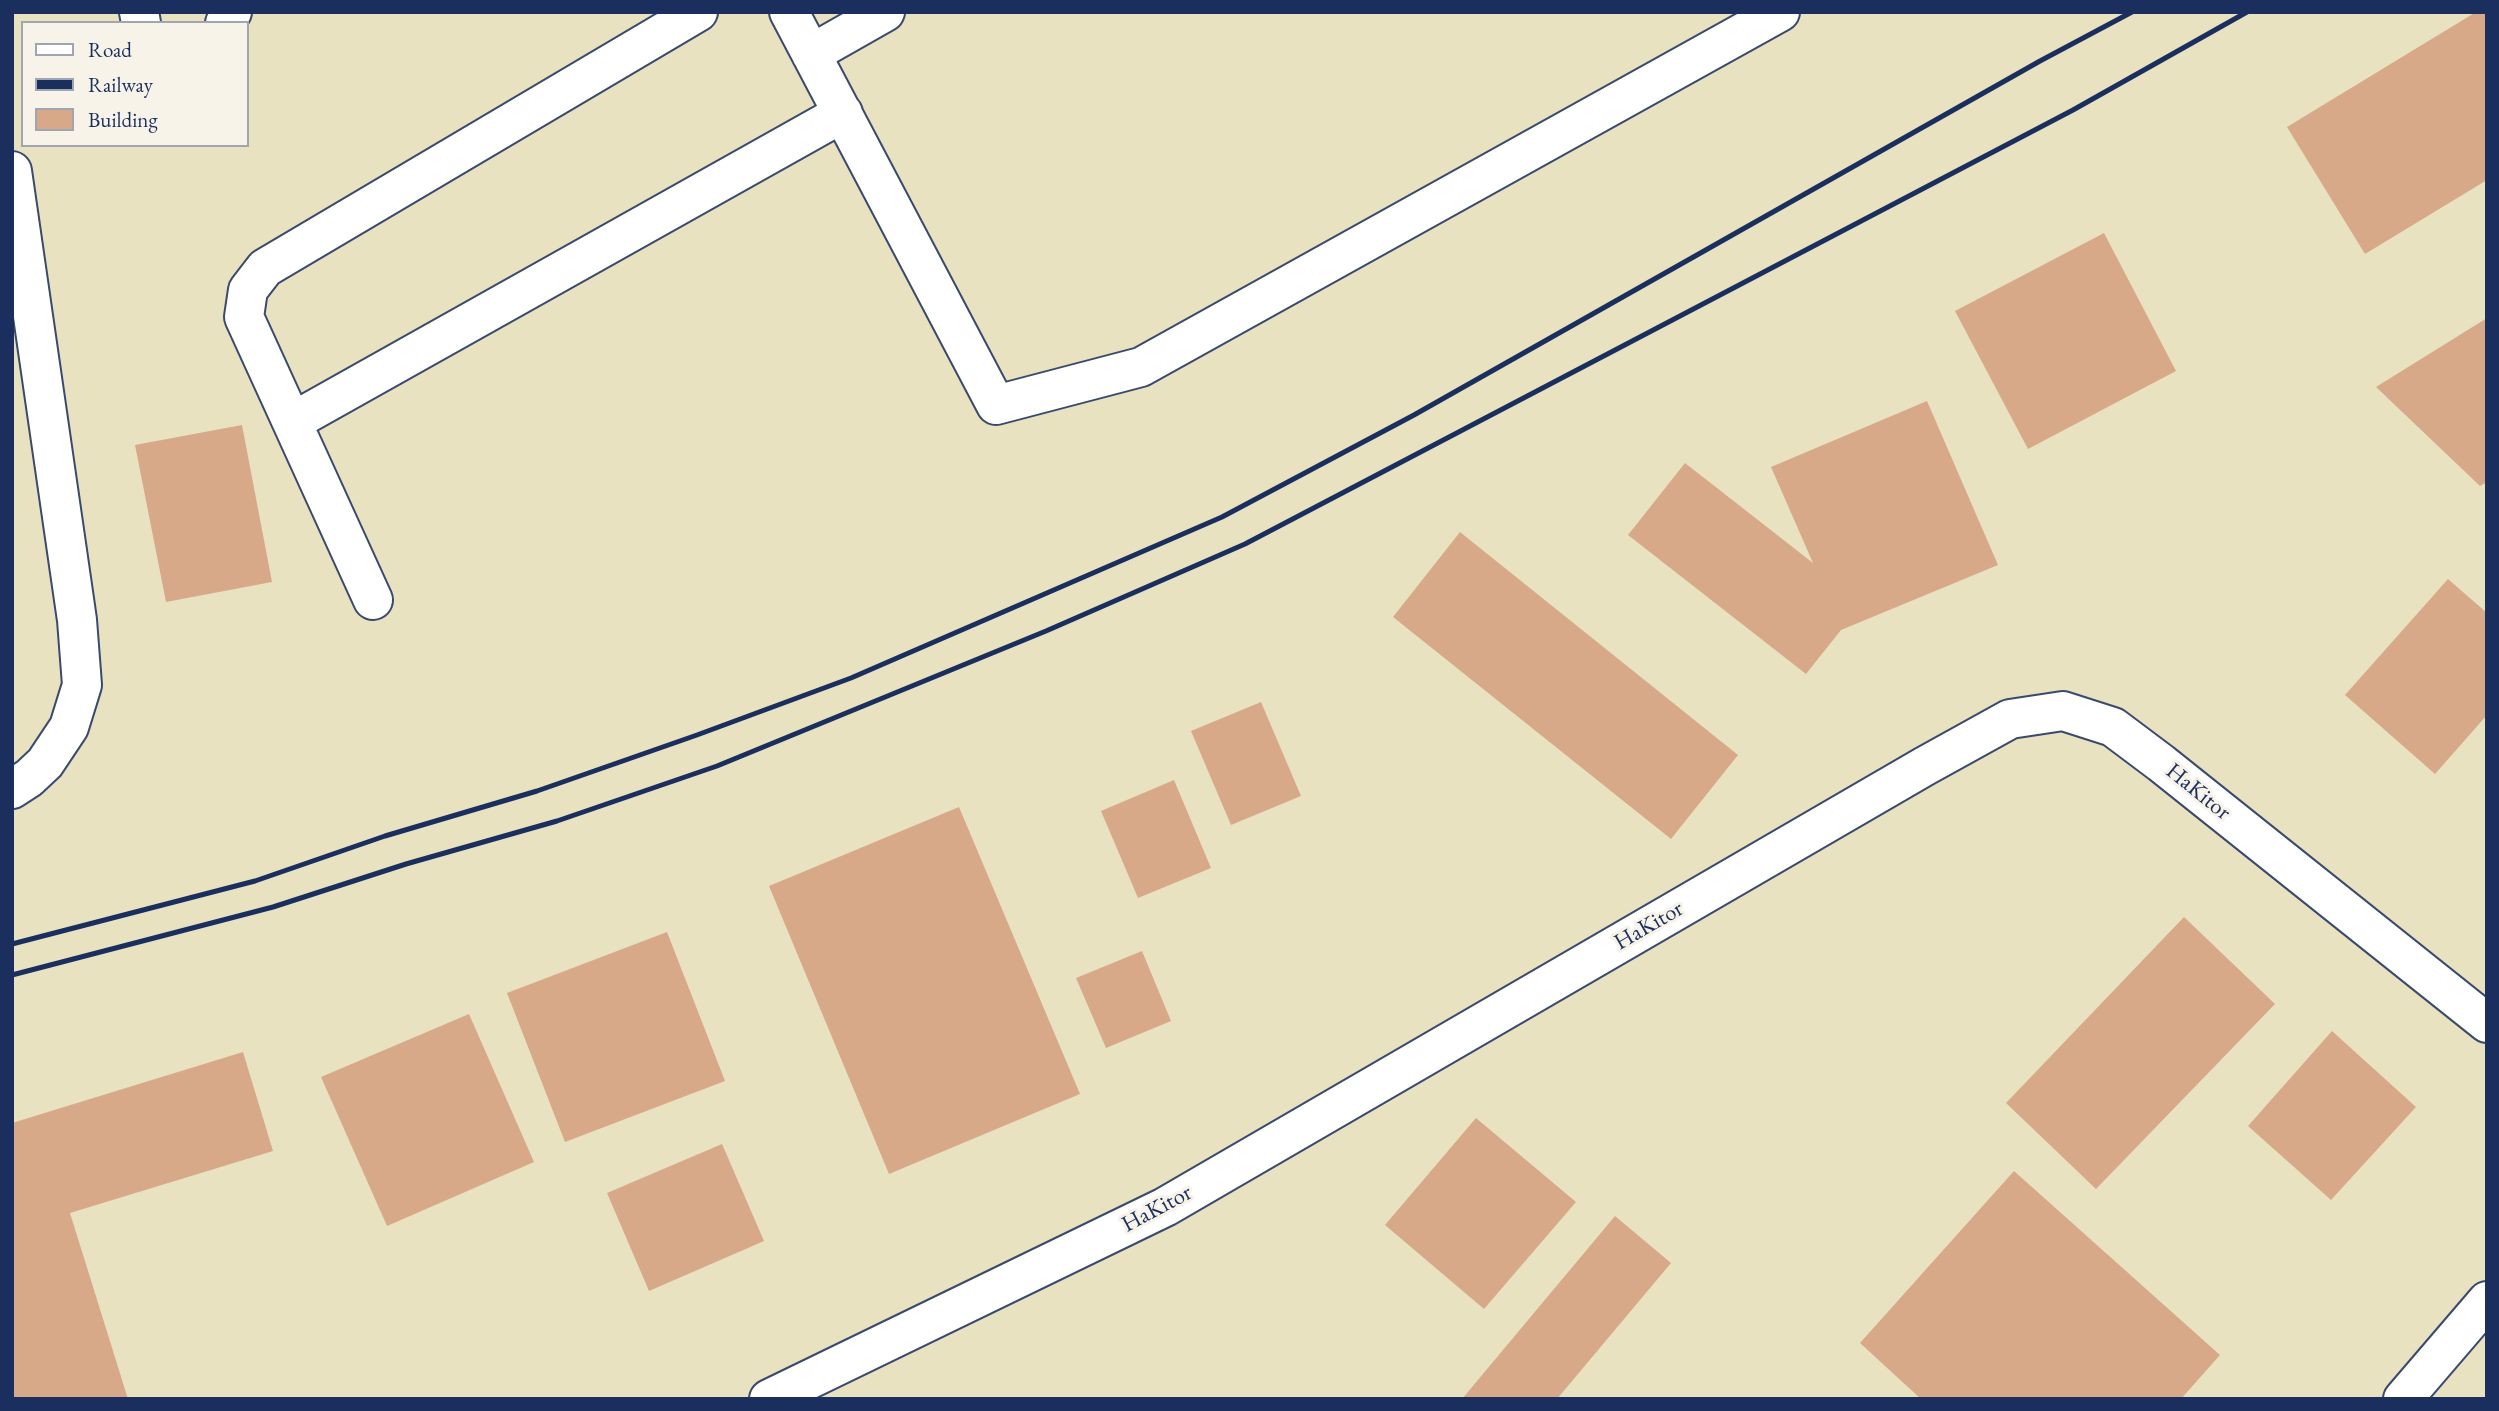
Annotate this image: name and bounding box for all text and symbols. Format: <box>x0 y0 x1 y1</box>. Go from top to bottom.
legend <box>21 21 248 147</box>
text: Road <box>88 36 132 63</box>
text: Railway <box>88 71 153 98</box>
text: Building <box>88 106 158 133</box>
street label: HaKitor <box>2160 758 2236 826</box>
street label: HaKitor <box>1609 895 1689 957</box>
street label: HaKitor <box>1117 1179 1197 1239</box>

